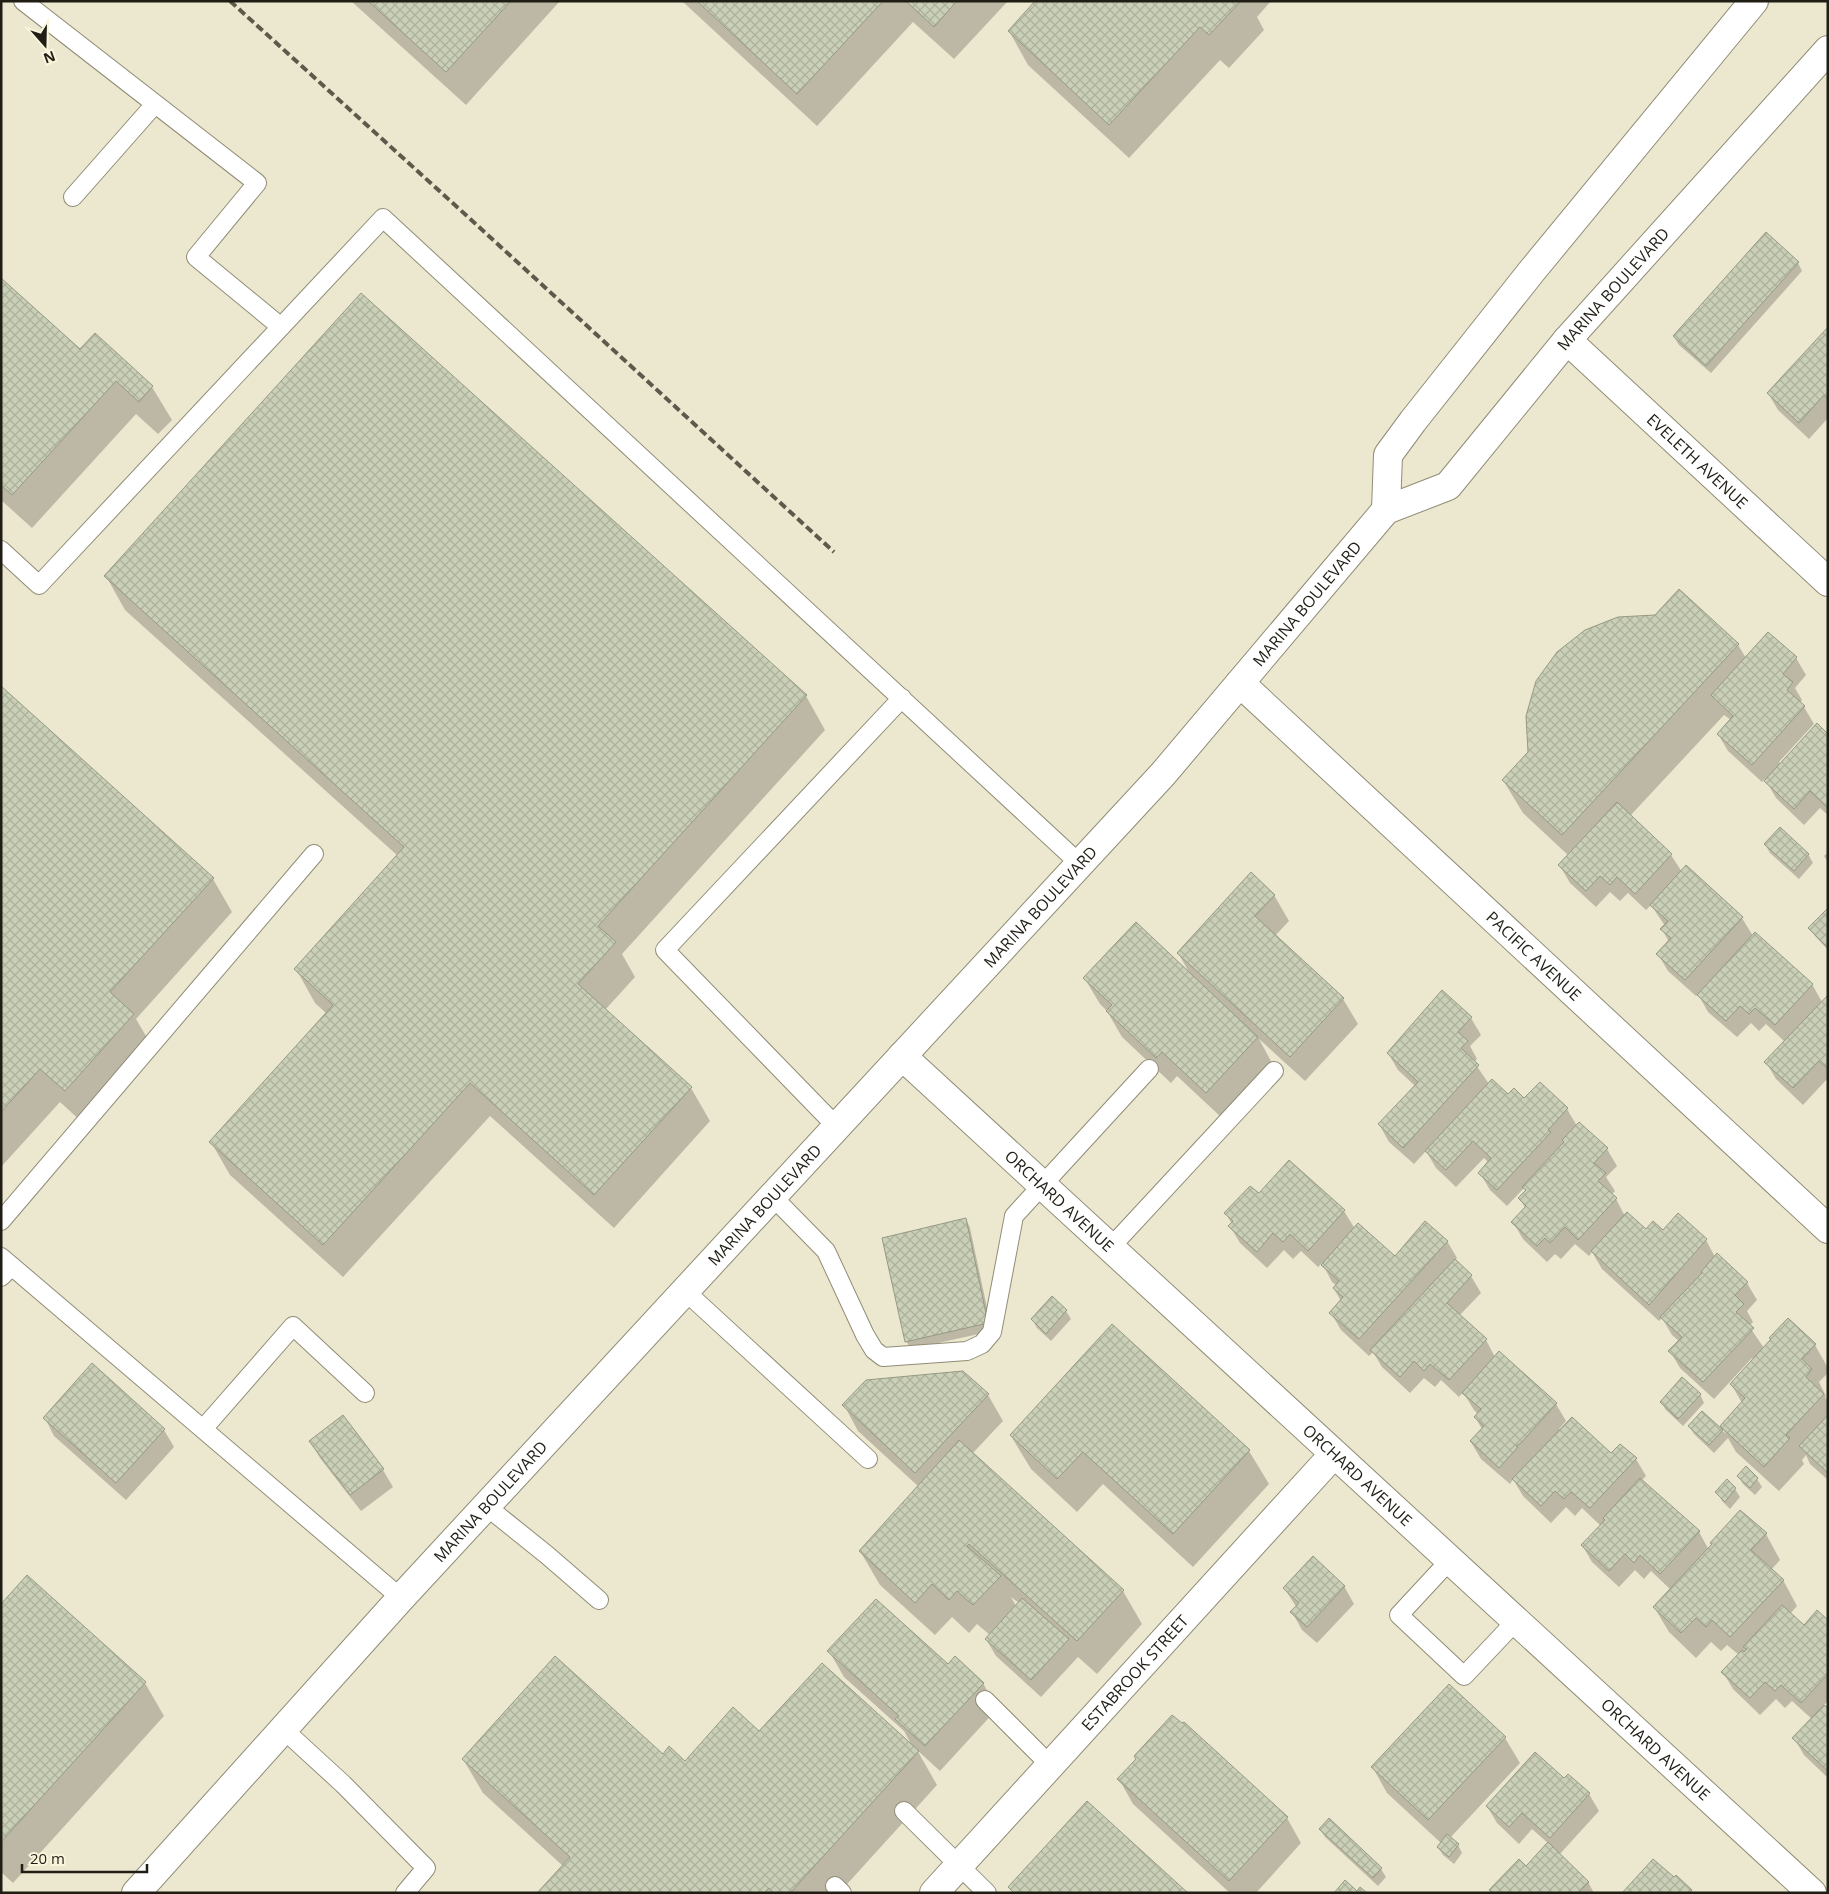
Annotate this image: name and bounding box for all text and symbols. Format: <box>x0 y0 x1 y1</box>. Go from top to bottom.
north arrow <box>20 20 70 70</box>
text: N <box>41 47 58 69</box>
street label: MARINA BOULEVARD <box>1552 223 1674 355</box>
street label: EVELETH AVENUE <box>1642 409 1753 513</box>
street label: MARINA BOULEVARD <box>1248 536 1366 671</box>
street label: MARINA BOULEVARD <box>978 841 1102 972</box>
street label: PACIFIC AVENUE <box>1482 906 1586 1006</box>
street label: MARINA BOULEVARD <box>703 1139 826 1270</box>
street label: ORCHARD AVENUE <box>1000 1145 1119 1257</box>
street label: ORCHARD AVENUE <box>1298 1419 1417 1531</box>
street label: MARINA BOULEVARD <box>429 1436 552 1567</box>
street label: ESTABROOK STREET <box>1076 1610 1193 1735</box>
street label: ORCHARD AVENUE <box>1596 1693 1715 1805</box>
scale bar <box>22 1842 148 1874</box>
text: 20 m <box>30 1848 65 1868</box>

